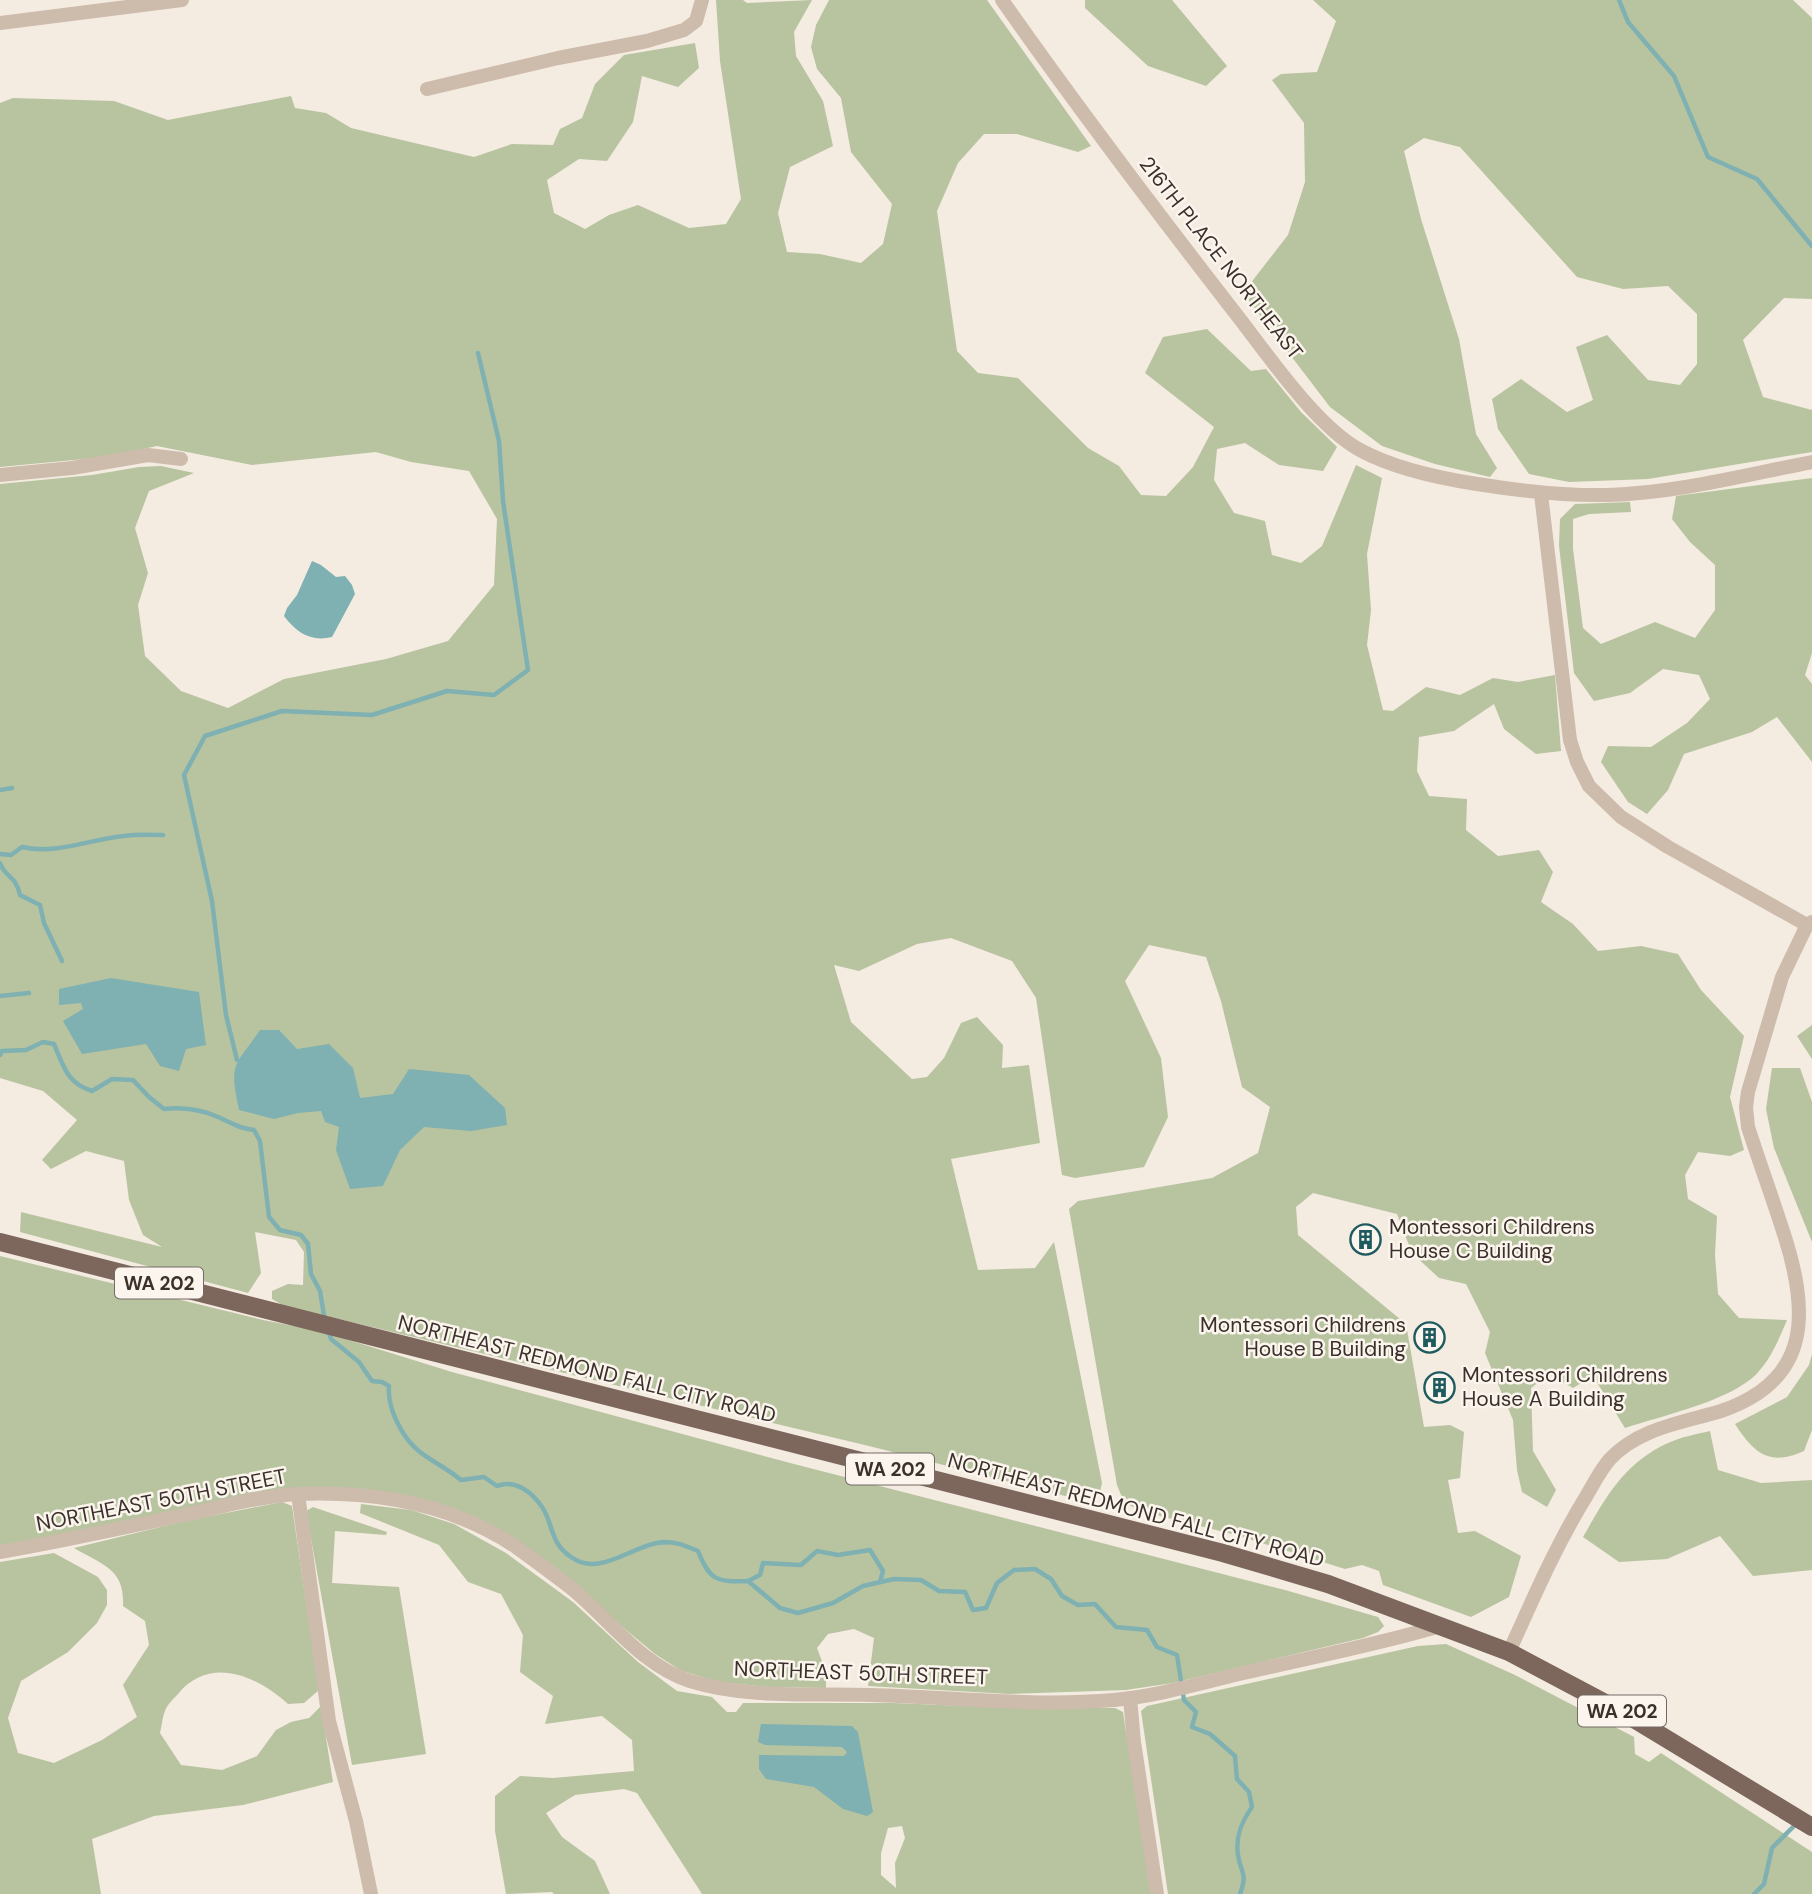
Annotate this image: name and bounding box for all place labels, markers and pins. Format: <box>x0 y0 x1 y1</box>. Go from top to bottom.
place label: Montessori Childrens House C Building <box>1389 1213 1595 1265</box>
building icon: Montessori Childrens House C Building <box>1349 1222 1383 1256</box>
place label: Montessori Childrens House B Building <box>1200 1311 1406 1363</box>
building icon: Montessori Childrens House B Building <box>1412 1320 1446 1354</box>
place label: Montessori Childrens House A Building <box>1462 1361 1668 1413</box>
building icon: Montessori Childrens House A Building <box>1422 1370 1456 1404</box>

